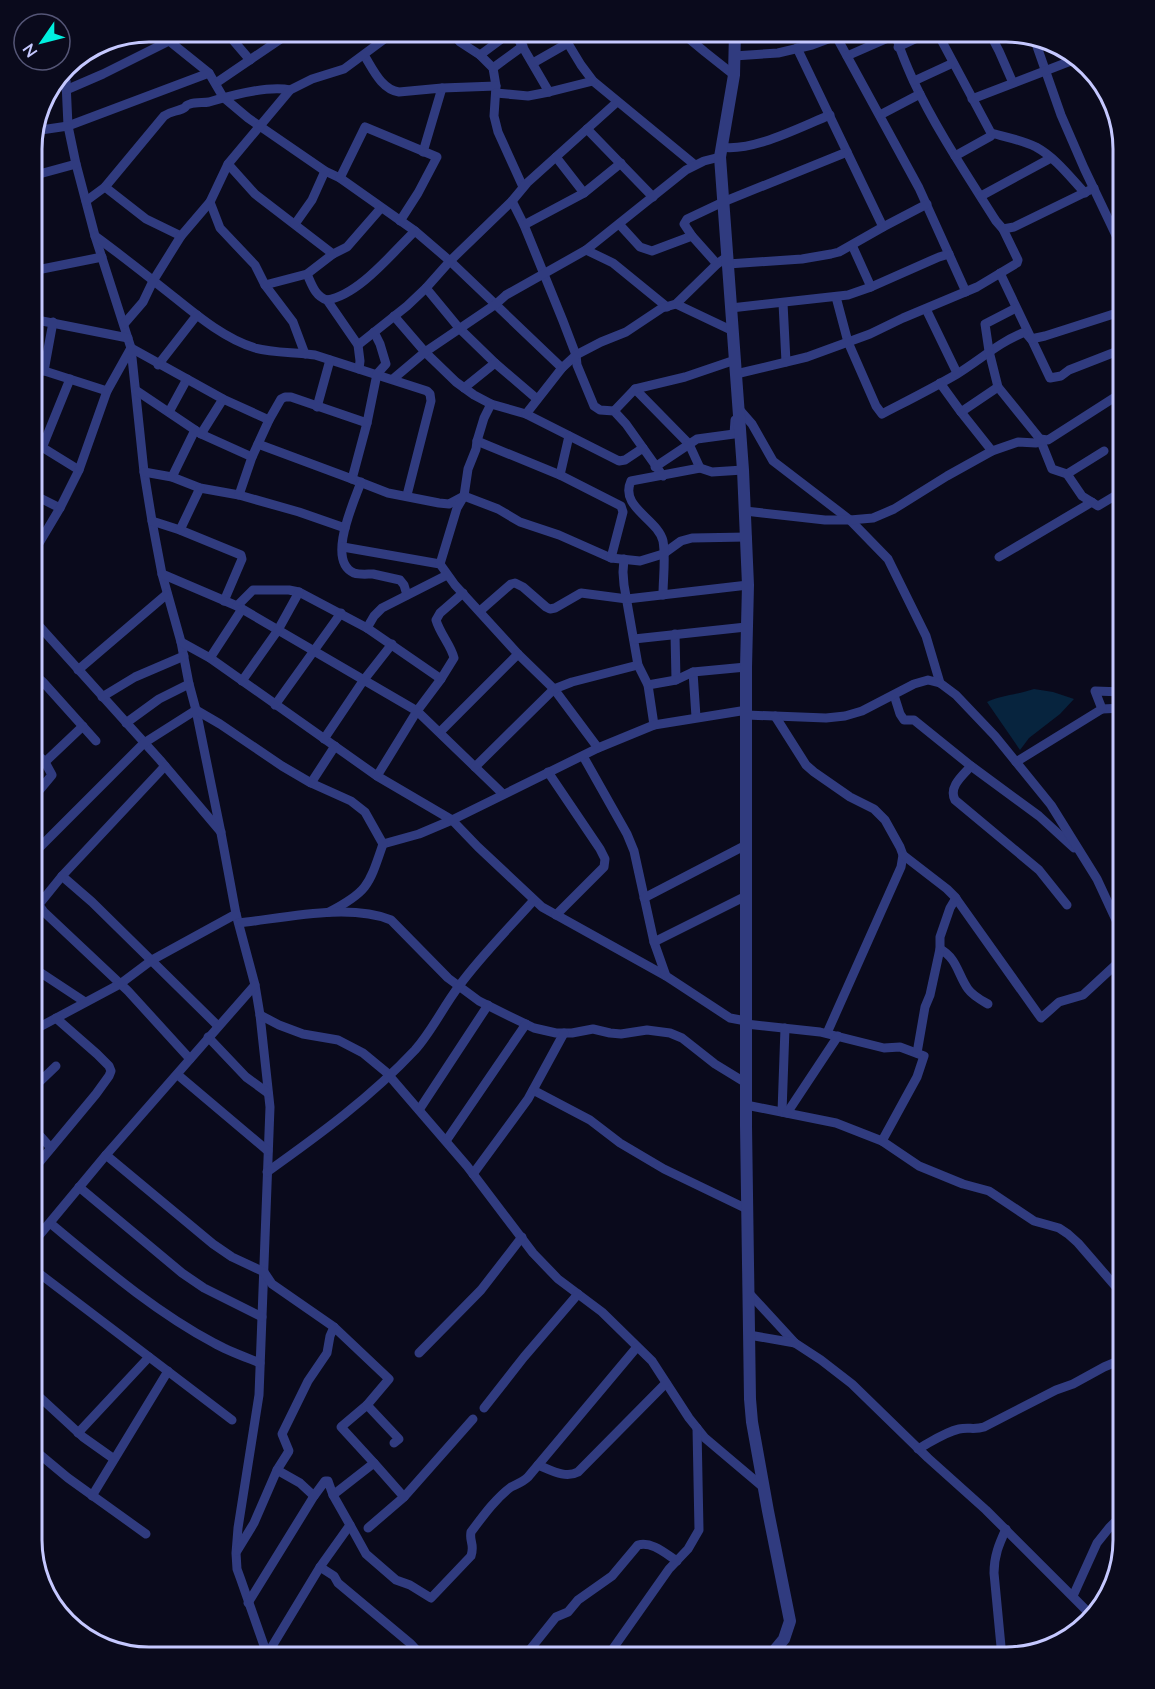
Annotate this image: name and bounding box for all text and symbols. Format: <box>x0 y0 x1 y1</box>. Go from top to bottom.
north arrow <box>12 12 72 72</box>
text: N <box>18 40 41 61</box>

